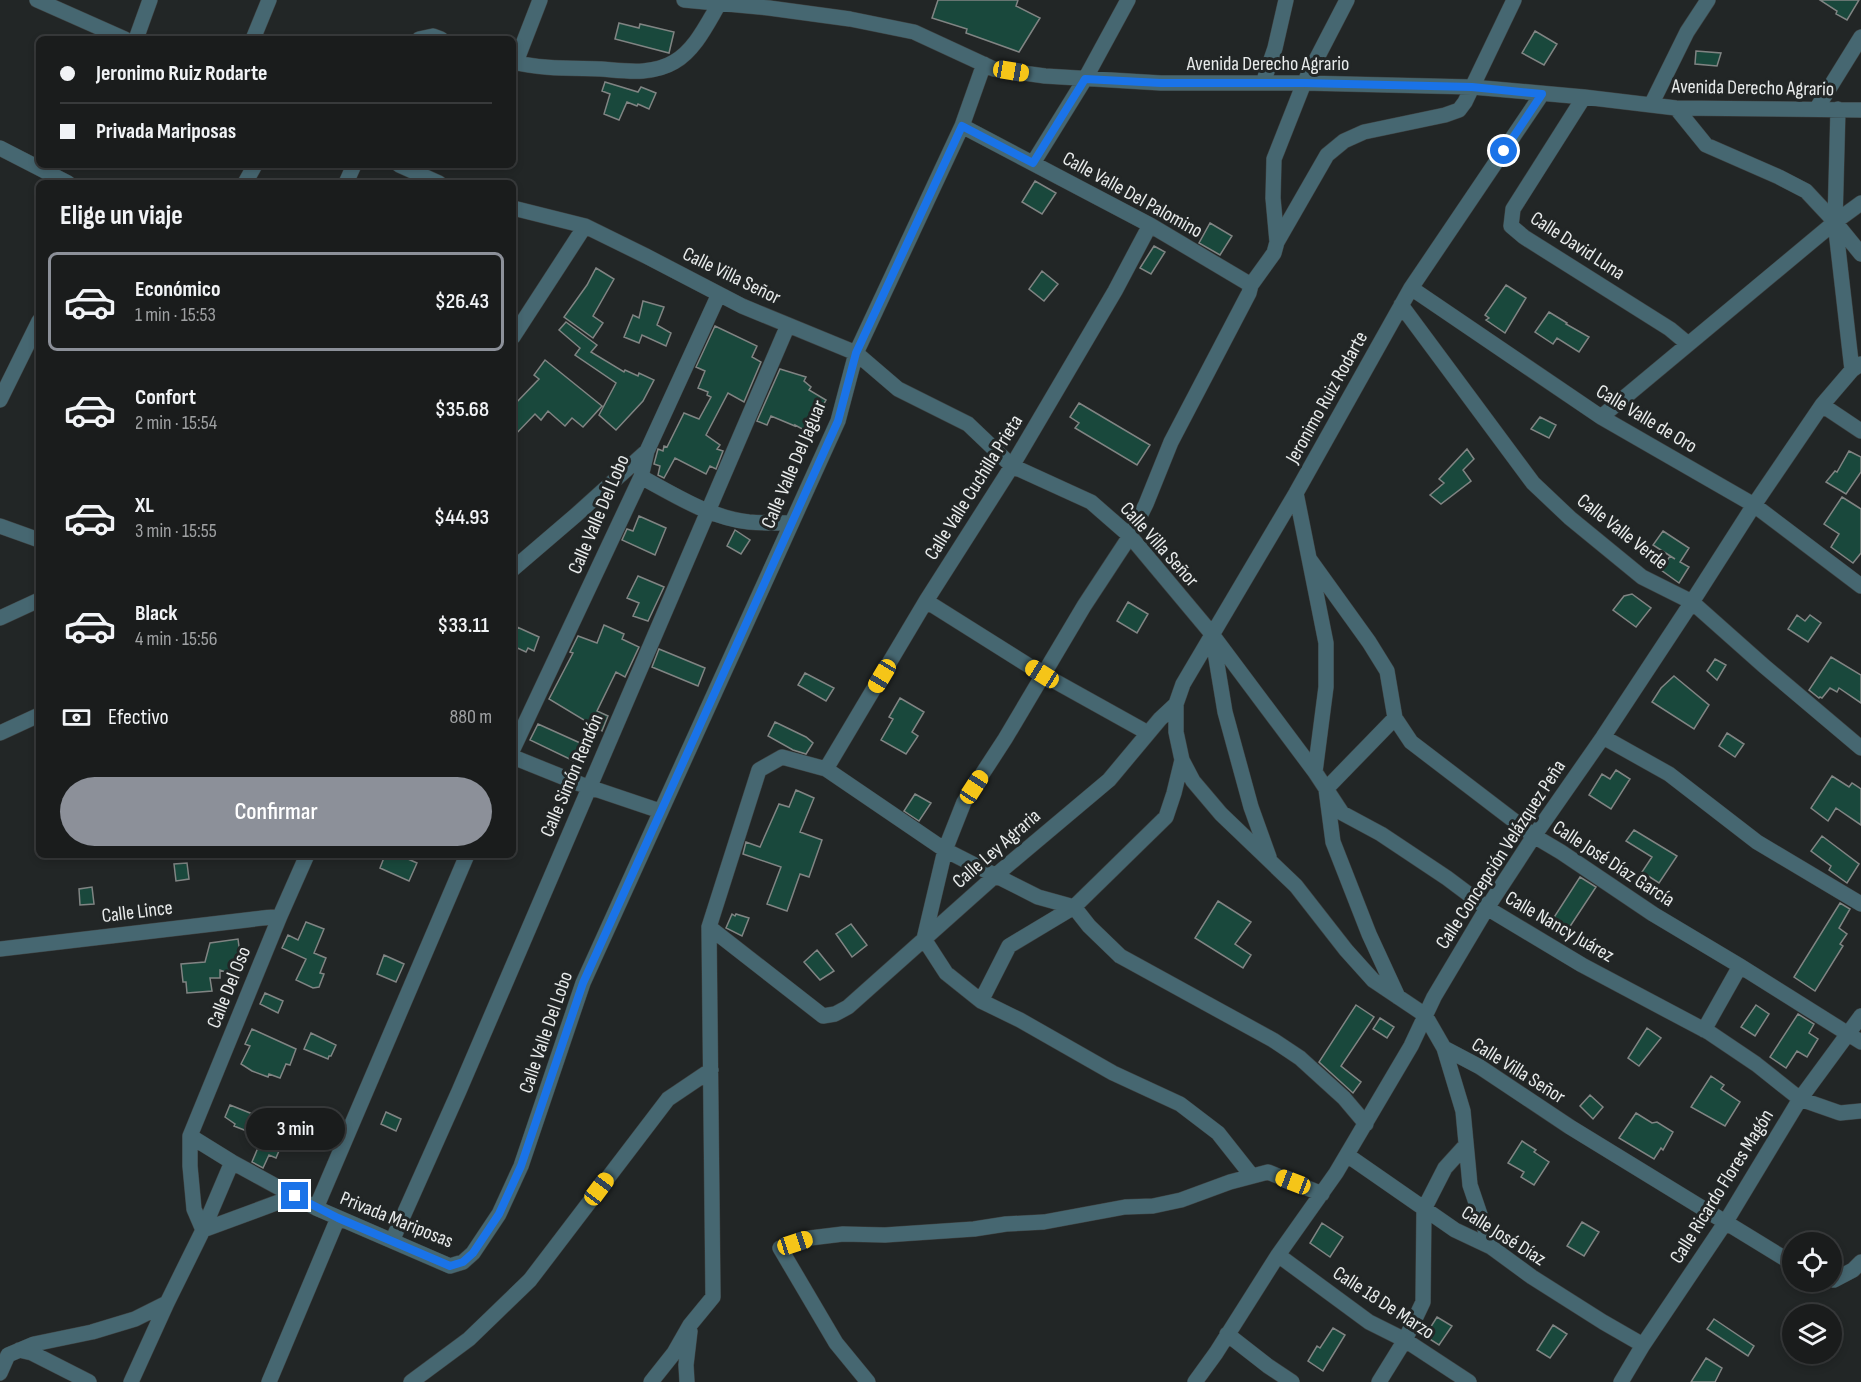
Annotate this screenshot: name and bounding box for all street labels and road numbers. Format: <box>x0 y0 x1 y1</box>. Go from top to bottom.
street label: Avenida Derecho Agrario <box>1186 52 1349 76</box>
street label: Avenida Derecho Agrario <box>1671 75 1834 101</box>
street label: Calle Valle Del Palomino <box>1058 146 1207 243</box>
street label: Calle David Luna <box>1526 206 1629 285</box>
street label: Calle Villa Señor <box>679 242 785 310</box>
street label: Jeronimo Ruiz Rodarte <box>1280 327 1373 469</box>
street label: Calle Valle de Oro <box>1592 379 1701 458</box>
street label: Calle Valle Del Jaguar <box>756 396 832 532</box>
street label: Calle Valle Cuchilla Prieta <box>920 411 1028 565</box>
street label: Calle Valle Del Lobo <box>563 451 635 578</box>
street label: Calle Valle Verde <box>1572 489 1673 575</box>
street label: Calle Villa Señor <box>1115 497 1204 592</box>
street label: Calle Simón Rendón <box>535 710 609 841</box>
street label: Calle Concepción Velázquez Peña <box>1431 755 1571 954</box>
street label: Calle Ley Agraria <box>948 804 1046 894</box>
street label: Calle José Díaz García <box>1548 815 1679 912</box>
street label: Calle Nancy Juárez <box>1501 886 1618 968</box>
street label: Calle Lince <box>100 896 174 928</box>
street label: Calle Del Oso <box>202 943 256 1032</box>
street label: Calle Valle Del Lobo <box>514 968 578 1096</box>
street label: Calle Villa Señor <box>1467 1033 1570 1109</box>
street label: Calle Ricardo Flores Magón <box>1665 1105 1779 1268</box>
street label: Privada Mariposas <box>337 1186 457 1254</box>
street label: Calle José Díaz <box>1457 1201 1550 1271</box>
street label: Calle 18 De Marzo <box>1328 1261 1439 1345</box>

